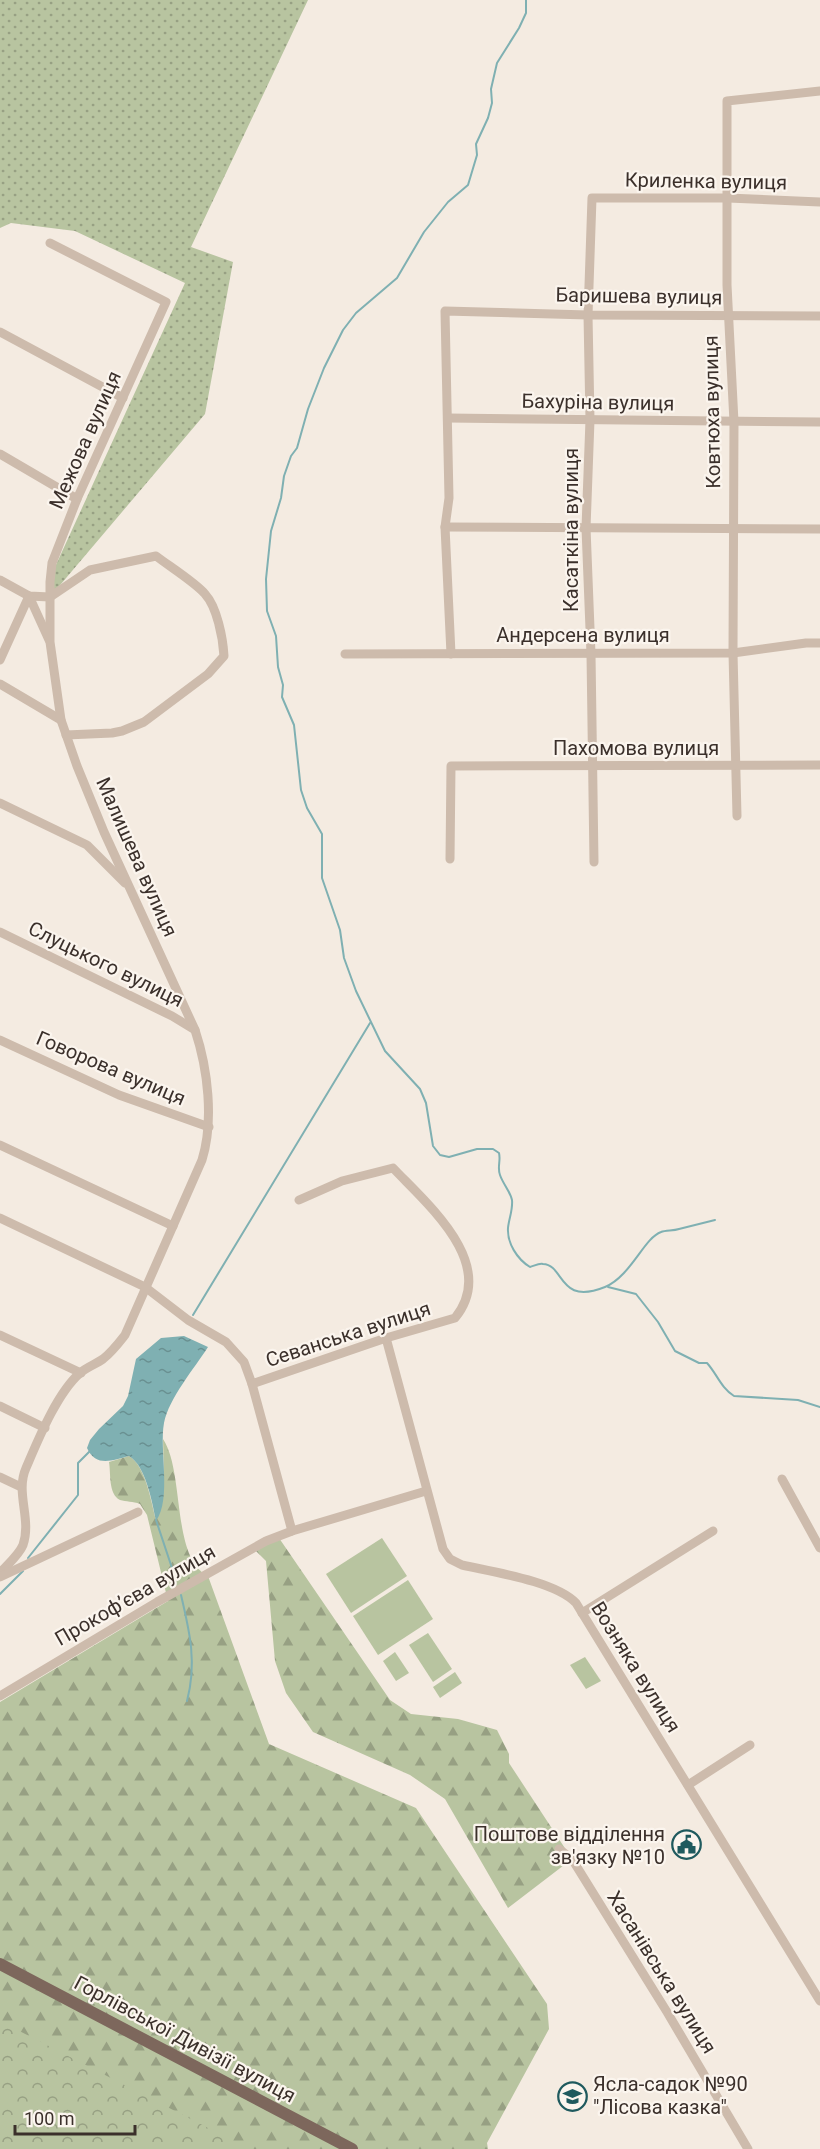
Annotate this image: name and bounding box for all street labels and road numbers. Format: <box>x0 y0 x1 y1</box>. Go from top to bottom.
street label: Криленка вулиця <box>625 168 787 194</box>
street label: Баришева вулиця <box>555 283 723 309</box>
street label: Ковтюха вулиця <box>699 335 725 489</box>
street label: Межова вулиця <box>44 367 126 513</box>
street label: Бахуріна вулиця <box>521 389 675 415</box>
street label: Касаткіна вулиця <box>559 448 583 612</box>
street label: Андерсена вулиця <box>496 623 670 647</box>
street label: Пахомова вулиця <box>553 736 719 760</box>
street label: Малишева вулиця <box>91 774 183 940</box>
street label: Слуцького вулиця <box>24 916 188 1012</box>
street label: Говорова вулиця <box>33 1026 189 1110</box>
street label: Севанська вулиця <box>263 1296 433 1372</box>
street label: Прокоф’єва вулиця <box>51 1539 219 1651</box>
street label: Возняка вулиця <box>586 1597 686 1737</box>
street label: Хасанівська вулиця <box>602 1886 722 2058</box>
street label: Горлівської Дивізії вулиця <box>70 1970 300 2108</box>

